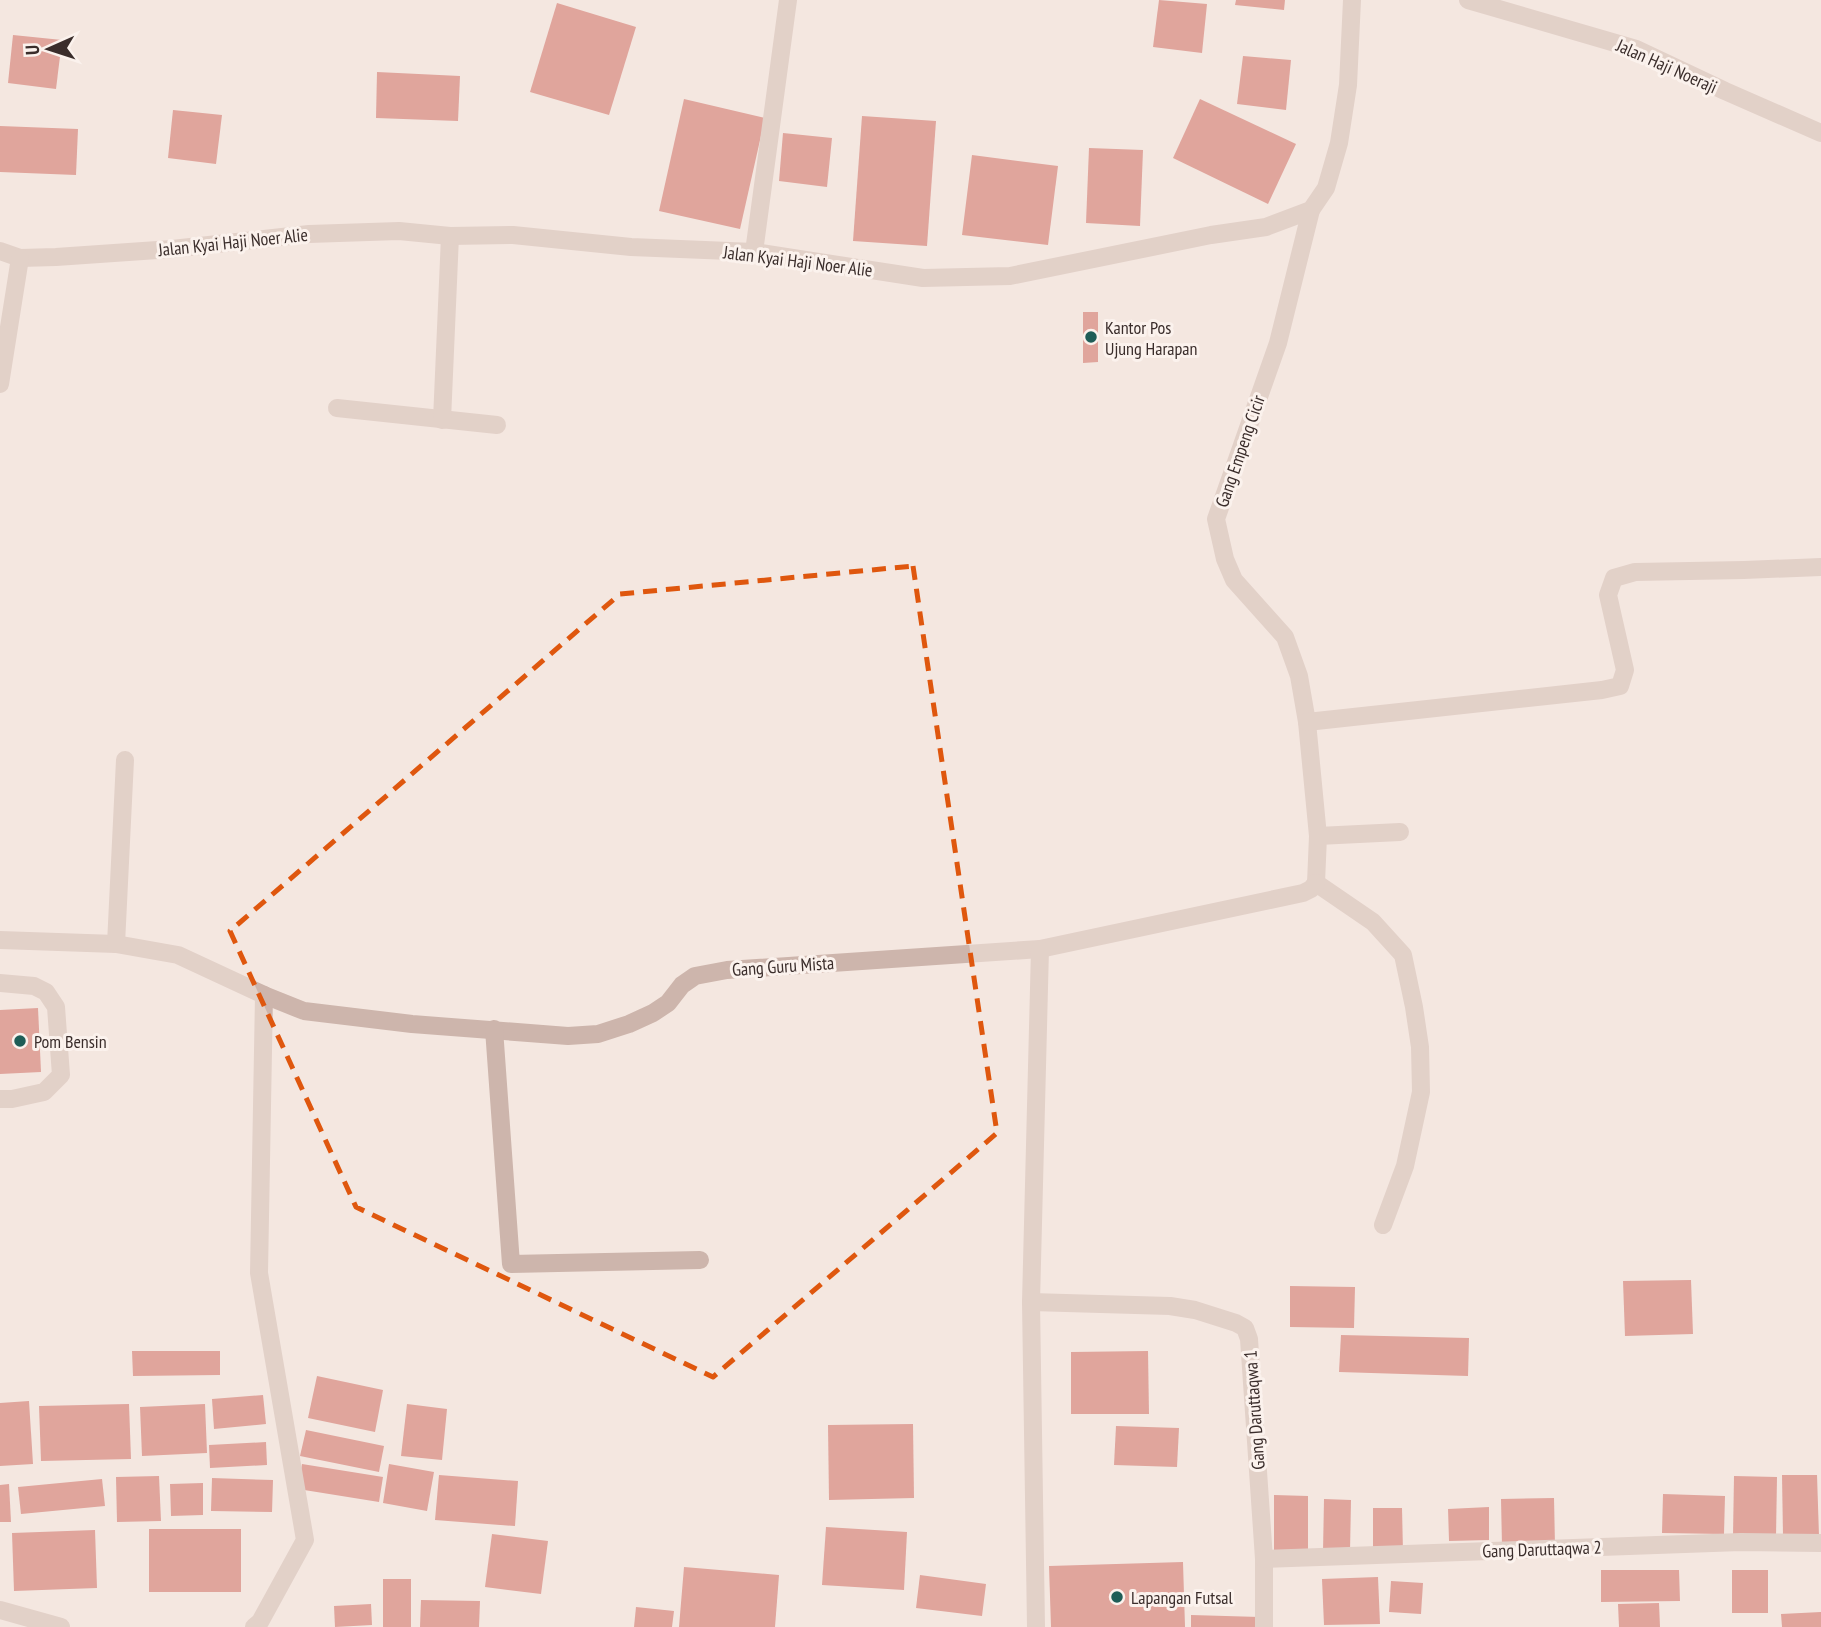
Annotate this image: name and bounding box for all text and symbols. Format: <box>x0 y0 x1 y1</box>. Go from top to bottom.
north arrow <box>14 14 84 84</box>
street label: Jalan Haji Noeraji <box>1612 33 1721 98</box>
text: U <box>20 44 44 55</box>
street label: Jalan Kyai Haji Noer Alie <box>156 223 309 261</box>
street label: Jalan Kyai Haji Noer Alie <box>721 240 874 282</box>
place label: Kantor Pos Ujung Harapan <box>1105 316 1197 360</box>
marker: Kantor Pos Ujung Harapan <box>1083 329 1099 345</box>
street label: Gang Empeng Cicir <box>1210 392 1270 510</box>
street label: Gang Guru Mista <box>731 951 835 981</box>
place label: Pom Bensin <box>34 1030 107 1053</box>
marker: Pom Bensin <box>12 1033 28 1049</box>
street label: Gang Daruttaqwa 1 <box>1238 1350 1270 1470</box>
street label: Gang Daruttaqwa 2 <box>1482 1535 1602 1563</box>
place label: Lapangan Futsal <box>1131 1586 1234 1609</box>
marker: Lapangan Futsal <box>1109 1589 1125 1605</box>

